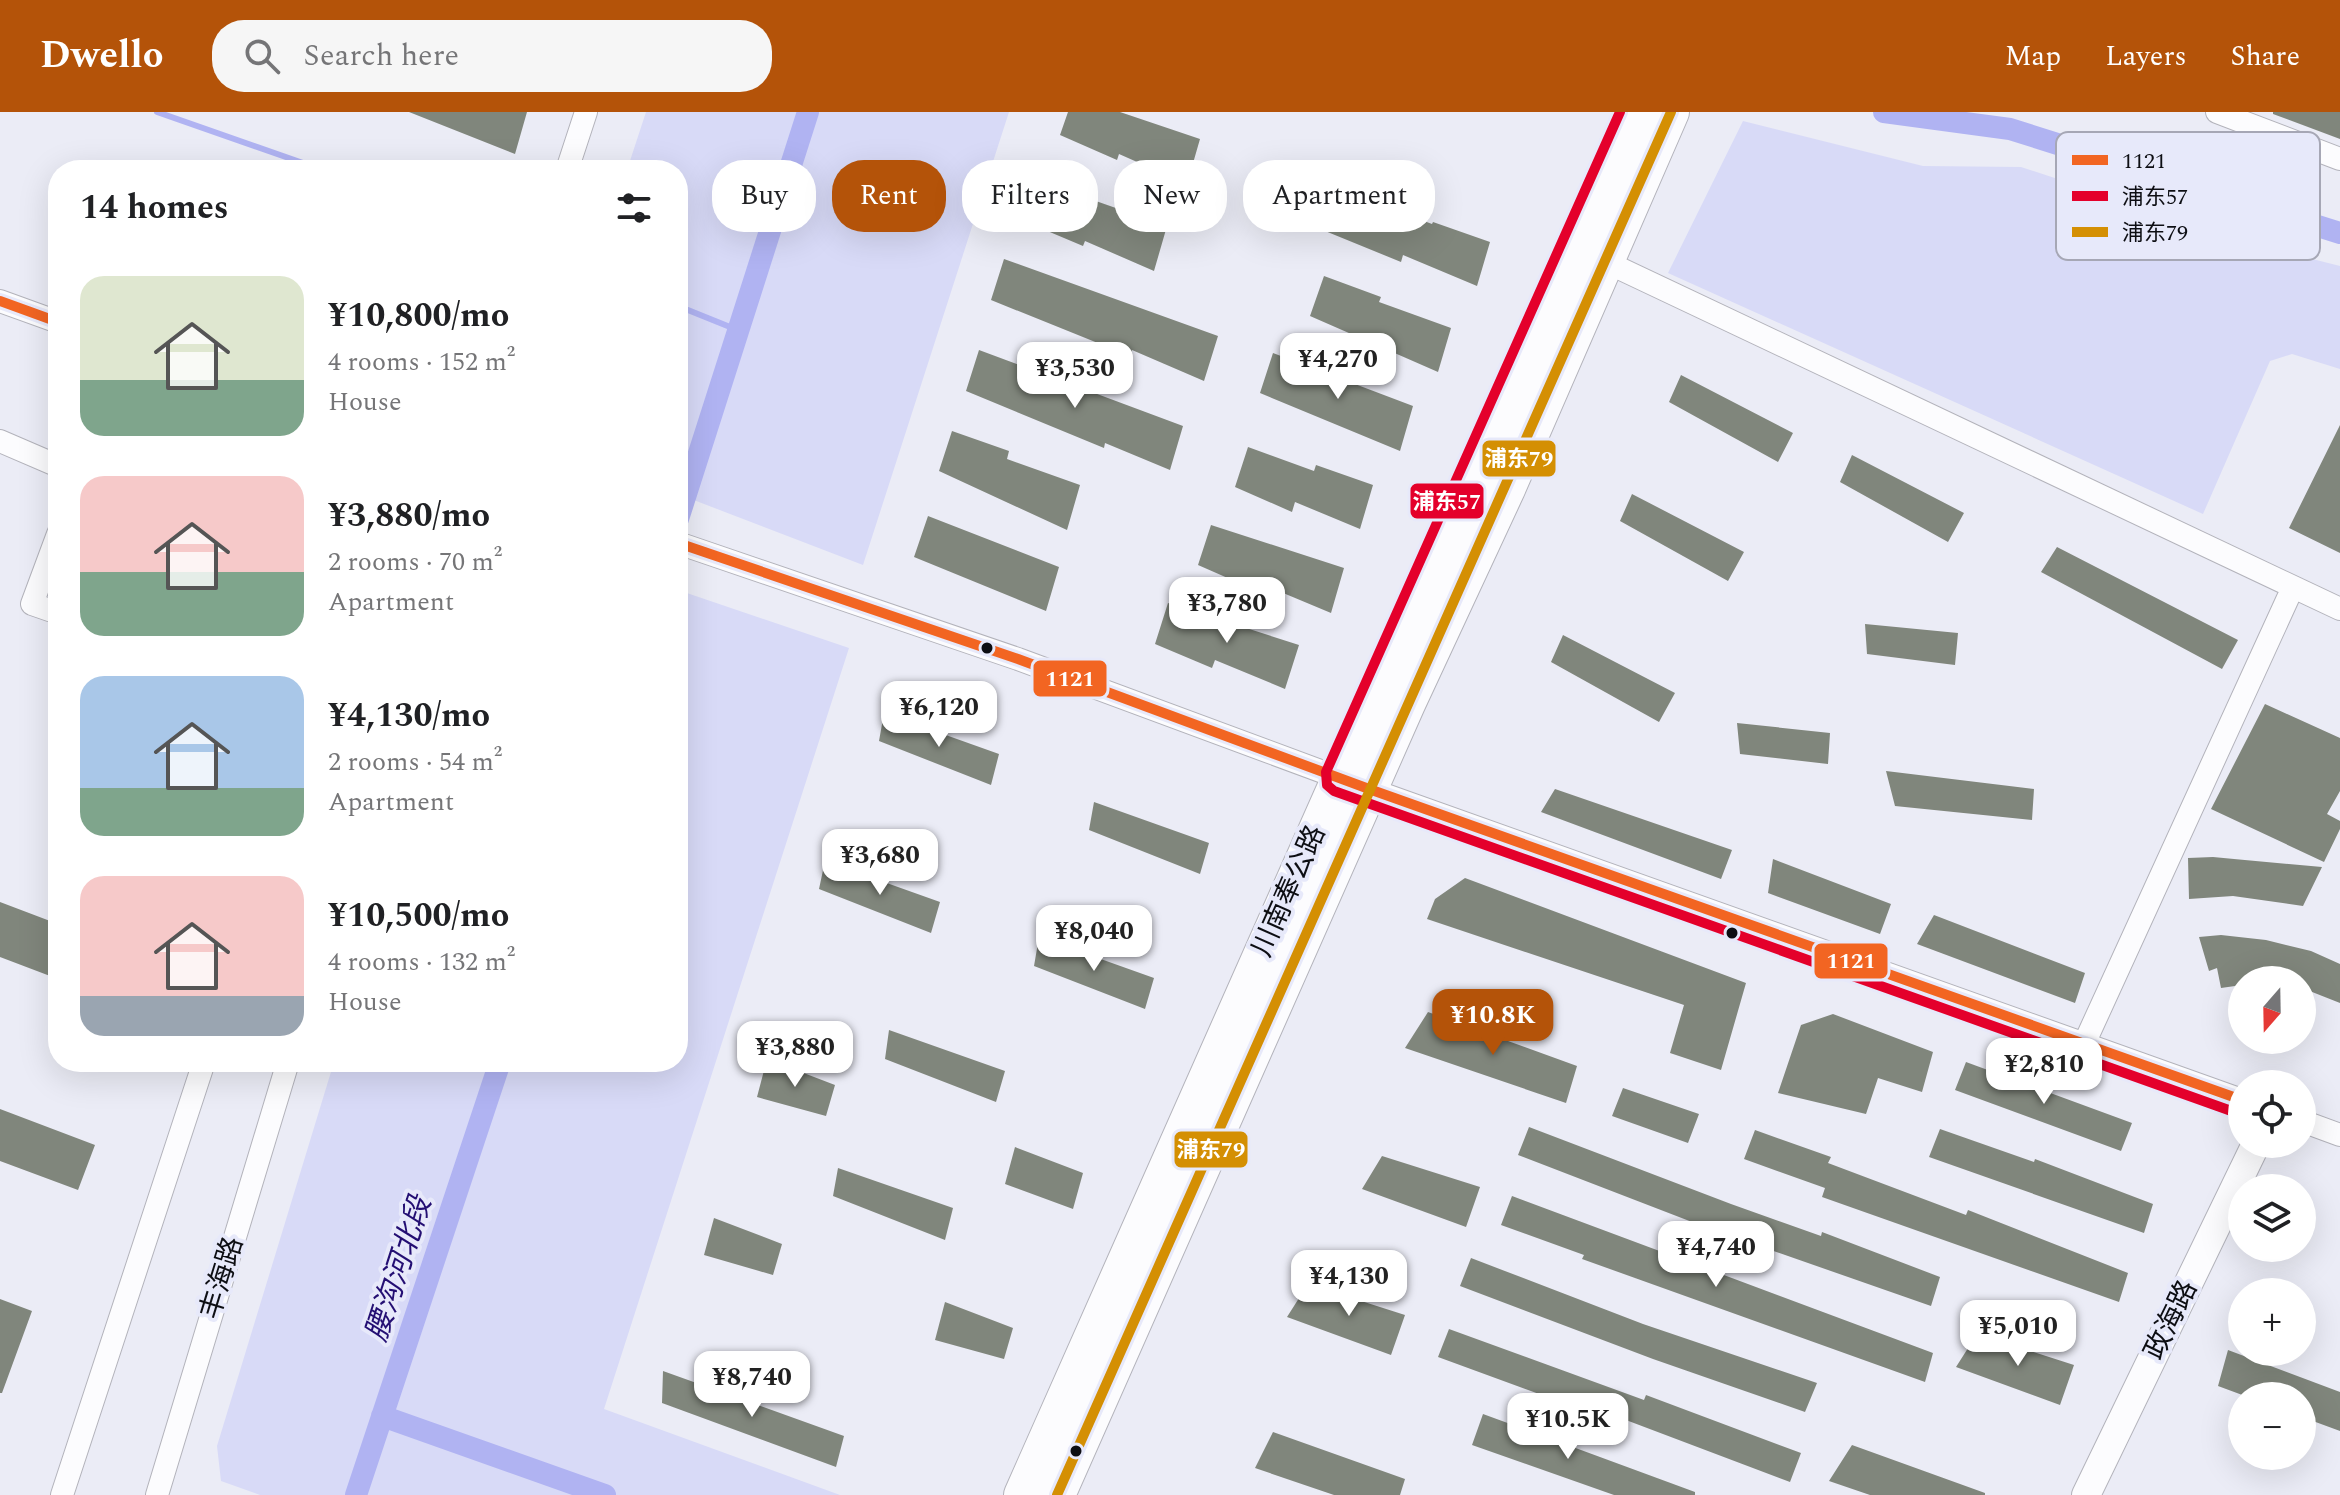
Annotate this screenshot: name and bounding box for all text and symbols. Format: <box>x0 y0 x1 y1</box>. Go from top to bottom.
search box <box>212 20 772 92</box>
text: Dwello <box>40 27 164 85</box>
text: Search here <box>304 33 459 79</box>
icon: search <box>240 34 284 78</box>
text: Map <box>2005 35 2061 78</box>
text: Layers <box>2105 35 2187 78</box>
text: Share <box>2231 35 2300 78</box>
legend <box>2056 132 2320 260</box>
text: 1121 <box>2122 145 2166 178</box>
chip: Buy <box>712 160 816 232</box>
chip: Rent <box>832 160 946 232</box>
chip: Filters <box>962 160 1098 232</box>
chip: New <box>1114 160 1227 232</box>
chip: Apartment <box>1243 160 1435 232</box>
text: 浦东57 <box>2122 181 2188 214</box>
text: 14 homes <box>80 182 229 234</box>
icon: filters <box>612 186 656 230</box>
text: 浦东79 <box>2122 217 2188 250</box>
text: ¥10,800/mo <box>328 290 509 342</box>
icon: home <box>144 308 240 404</box>
pin: ¥4,270 <box>1273 333 1403 401</box>
text: ¥4,270 <box>1298 339 1378 379</box>
text: 4 rooms · 152 m² <box>328 342 515 382</box>
pin: ¥3,530 <box>1010 342 1140 410</box>
text: ¥3,530 <box>1035 348 1115 388</box>
text: House <box>328 382 402 422</box>
line badge: 浦东79 <box>1481 439 1557 478</box>
text: 浦东79 <box>1485 443 1553 476</box>
line badge: 浦东57 <box>1409 482 1485 520</box>
text: 浦东57 <box>1413 486 1481 519</box>
text: ¥3,880/mo <box>328 490 490 542</box>
icon: home <box>144 508 240 604</box>
text: 2 rooms · 70 m² <box>328 542 502 582</box>
pin: ¥3,780 <box>1162 577 1292 645</box>
text: Apartment <box>328 582 454 622</box>
text: ¥3,780 <box>1187 583 1267 623</box>
unlabelled marker <box>979 640 995 656</box>
line badge: 1121 <box>1032 659 1108 698</box>
text: 1121 <box>1045 663 1095 696</box>
pin: ¥6,120 <box>874 681 1004 749</box>
text: ¥6,120 <box>899 687 979 727</box>
text: ¥4,130/mo <box>328 690 490 742</box>
icon: home <box>144 708 240 804</box>
text: 2 rooms · 54 m² <box>328 742 502 782</box>
text: Apartment <box>328 782 454 822</box>
street label: 川南奉公路 <box>1241 818 1337 964</box>
pin: ¥3,680 <box>815 829 945 897</box>
text: ¥3,680 <box>840 835 920 875</box>
text: ¥10,500/mo <box>328 890 509 942</box>
pin: ¥8,040 <box>1029 905 1159 973</box>
icon: home <box>144 908 240 1004</box>
text: ¥8,040 <box>1054 911 1134 951</box>
unlabelled marker <box>1724 925 1740 941</box>
text: 4 rooms · 132 m² <box>328 942 515 982</box>
line badge: 1121 <box>1813 942 1889 980</box>
text: 1121 <box>1826 945 1876 978</box>
north arrow <box>2228 966 2316 1054</box>
map controls <box>2228 966 2316 1470</box>
text: House <box>328 982 402 1022</box>
pin: ¥10.8K <box>1428 989 1558 1057</box>
text: ¥10.8K <box>1450 995 1536 1035</box>
pin: ¥3,880 <box>730 1021 860 1089</box>
text: ¥3,880 <box>755 1027 835 1067</box>
pin: ¥2,810 <box>1979 1038 2109 1106</box>
text: ¥2,810 <box>2004 1044 2084 1084</box>
button: locate <box>2228 1070 2316 1158</box>
line badge: 浦东79 <box>1173 1130 1249 1169</box>
text: 浦东79 <box>1177 1134 1245 1167</box>
button: layers <box>2228 1174 2316 1262</box>
water label: 腰沟河北段 <box>354 1188 445 1347</box>
pin: ¥4,740 <box>1651 1221 1781 1289</box>
text: ¥4,740 <box>1676 1227 1756 1267</box>
street label: 丰海路 <box>189 1232 255 1324</box>
pin: ¥4,130 <box>1284 1250 1414 1318</box>
text: ¥4,130 <box>1309 1256 1389 1296</box>
street label: 政海路 <box>2133 1273 2209 1367</box>
button: + <box>2228 1278 2316 1366</box>
pin: ¥5,010 <box>1953 1300 2083 1368</box>
text: ¥5,010 <box>1978 1306 2058 1346</box>
pin: ¥8,740 <box>687 1351 817 1419</box>
text: ¥8,740 <box>712 1357 792 1397</box>
button: − <box>2228 1382 2316 1470</box>
pin: ¥10.5K <box>1503 1393 1633 1461</box>
text: ¥10.5K <box>1525 1399 1611 1439</box>
unlabelled marker <box>1068 1443 1084 1459</box>

